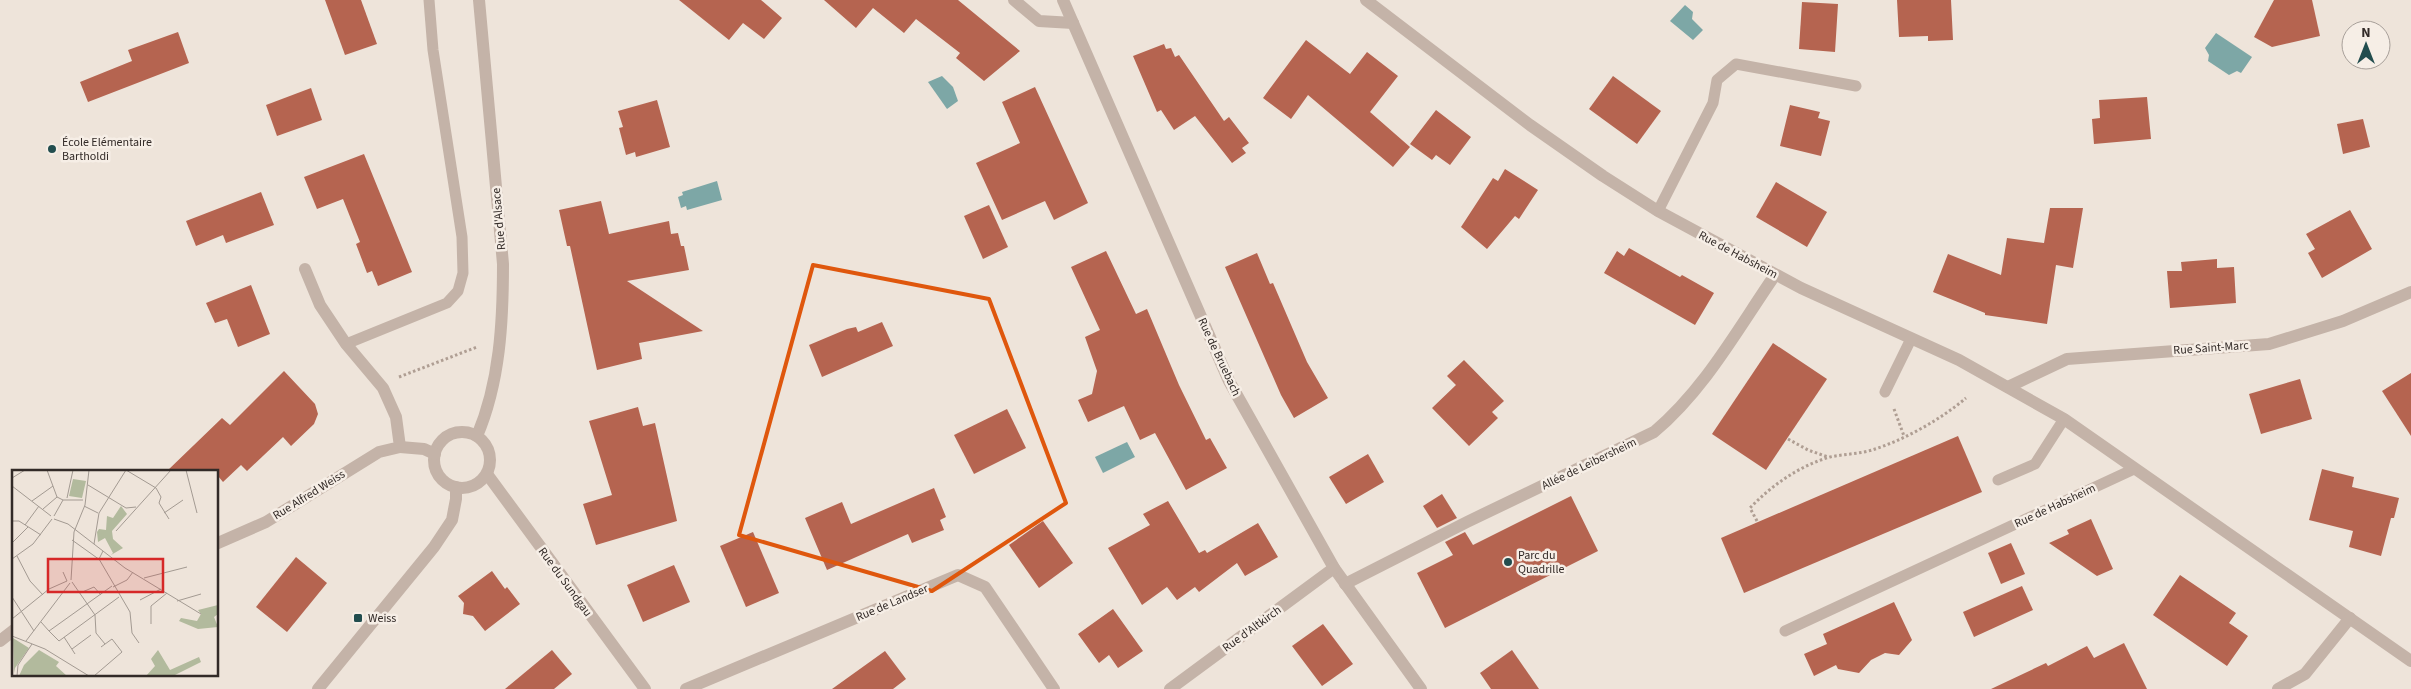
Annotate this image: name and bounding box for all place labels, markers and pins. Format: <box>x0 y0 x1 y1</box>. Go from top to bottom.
place label: École Elémentaire Bartholdi <box>62 134 152 165</box>
marker: École Elémentaire Bartholdi <box>46 143 58 155</box>
place label: Parc du Quadrille <box>1518 547 1564 578</box>
marker: Parc du Quadrille <box>1502 556 1514 568</box>
place label: Weiss <box>368 610 396 627</box>
marker: Weiss <box>352 612 364 624</box>

